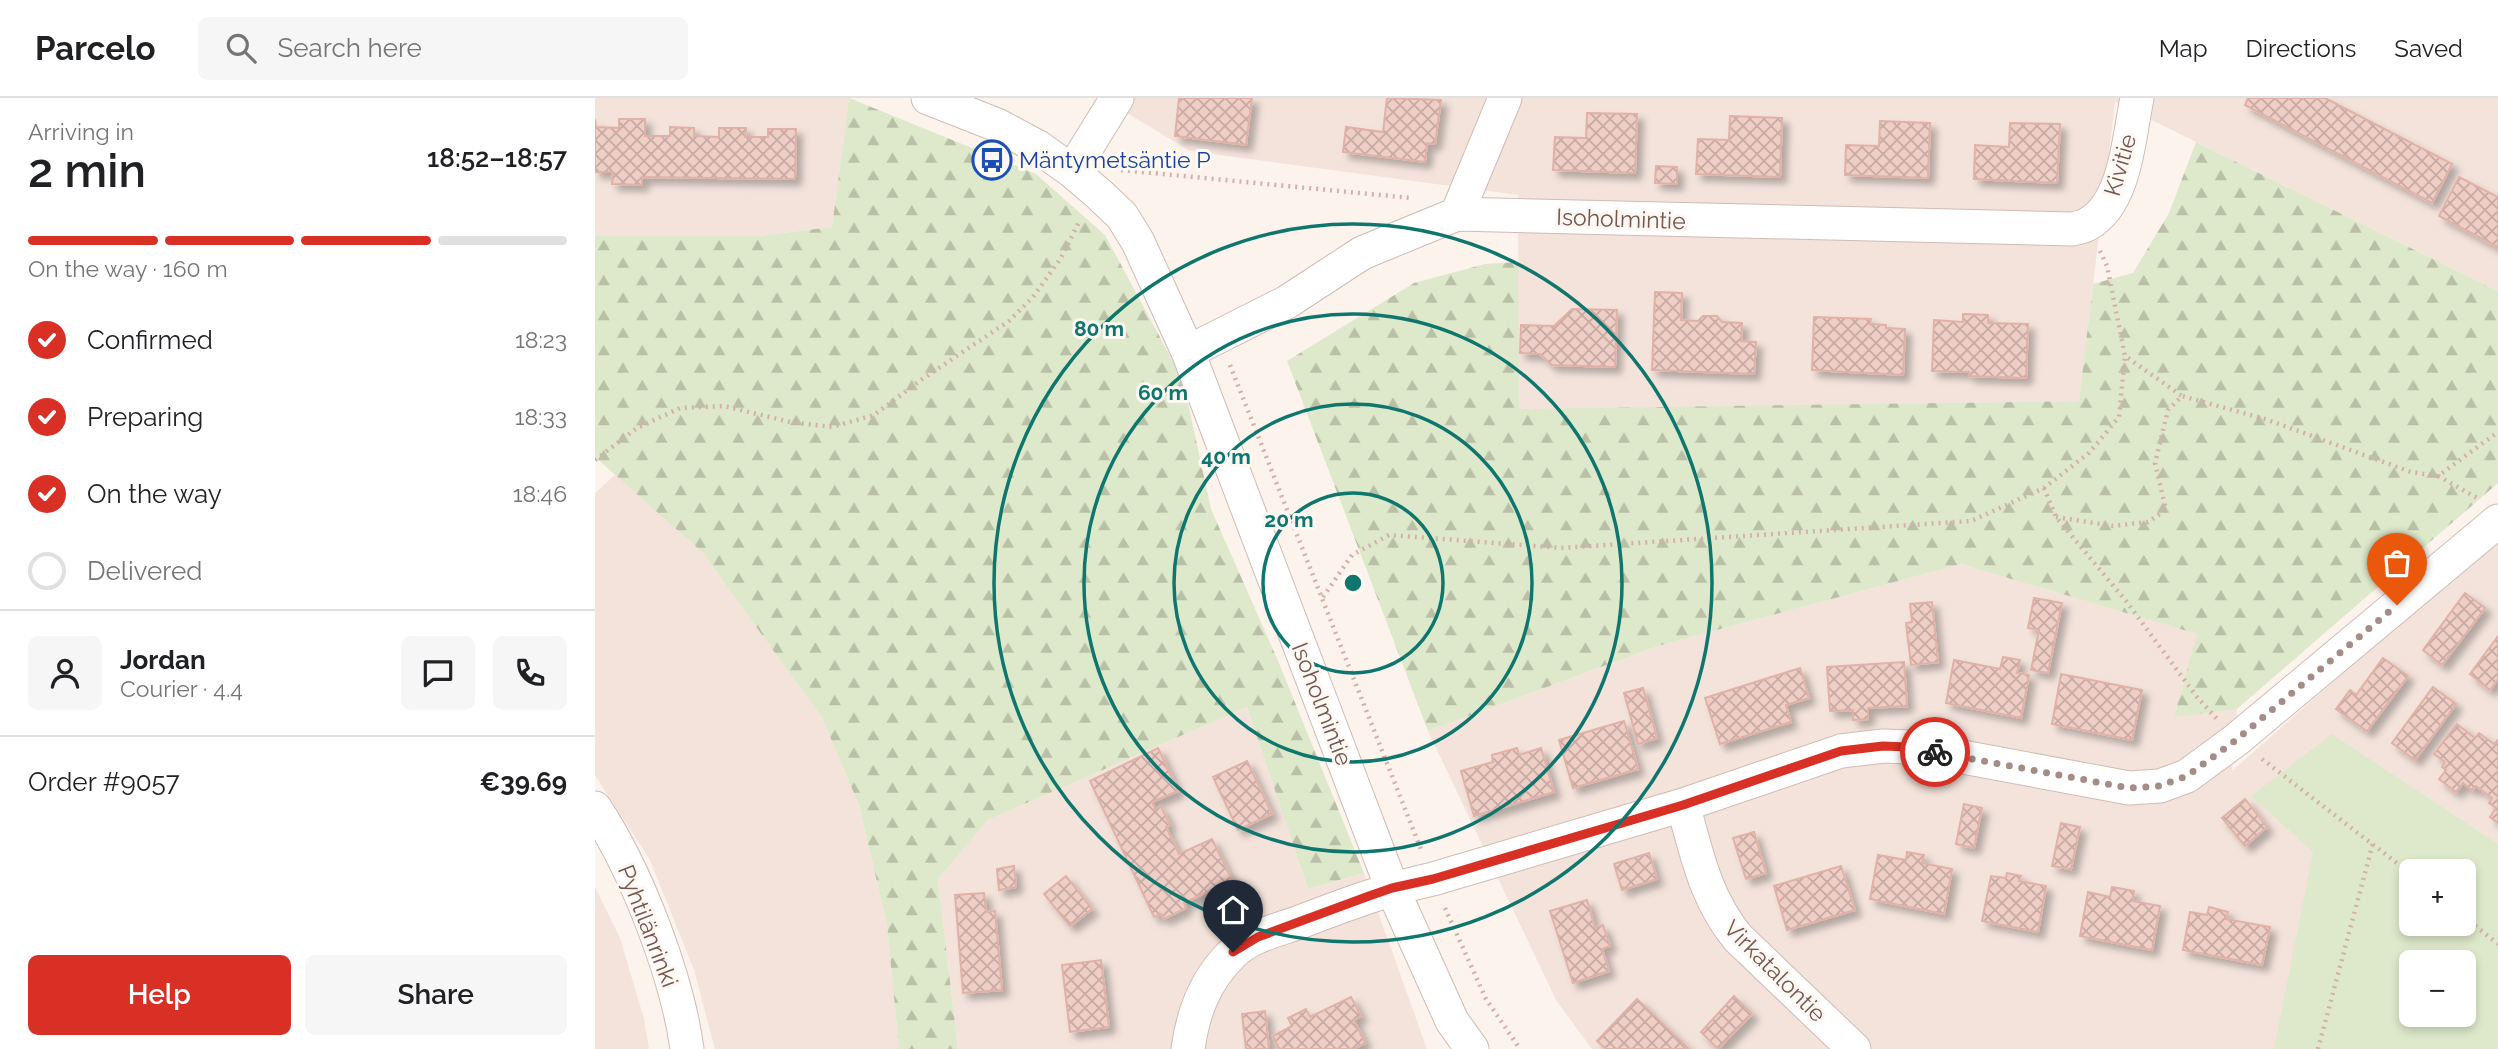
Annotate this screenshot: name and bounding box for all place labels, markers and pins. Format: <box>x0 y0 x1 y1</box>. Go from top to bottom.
bus stop icon: Mäntymetsäntie P <box>971 139 1013 181</box>
place label: Mäntymetsäntie P <box>1019 146 1211 173</box>
pin <box>2367 533 2427 605</box>
centre of rings <box>1341 571 1365 595</box>
pin <box>1203 880 1263 952</box>

